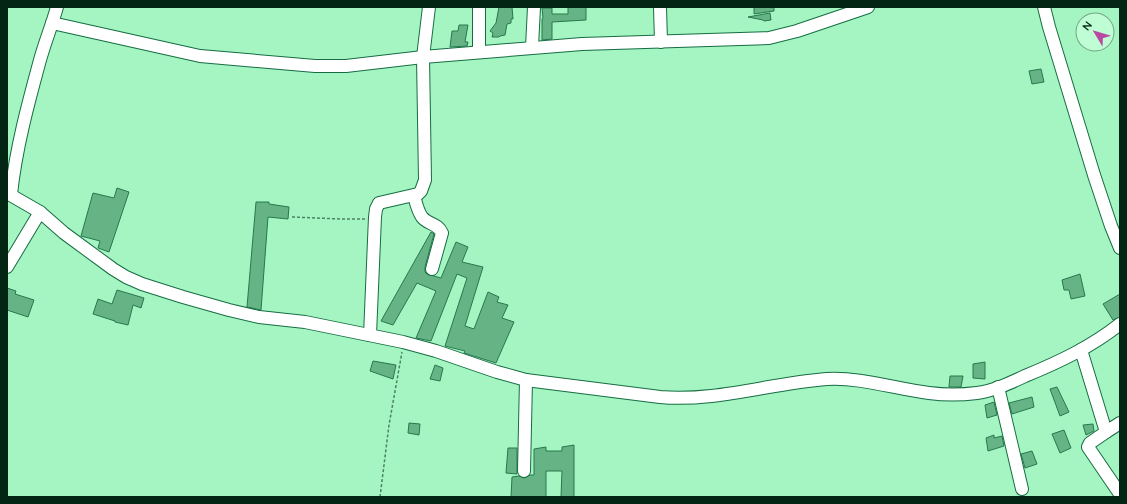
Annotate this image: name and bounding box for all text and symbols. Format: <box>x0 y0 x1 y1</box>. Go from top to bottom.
north arrow <box>1075 12 1115 52</box>
text: N <box>1079 18 1095 33</box>

